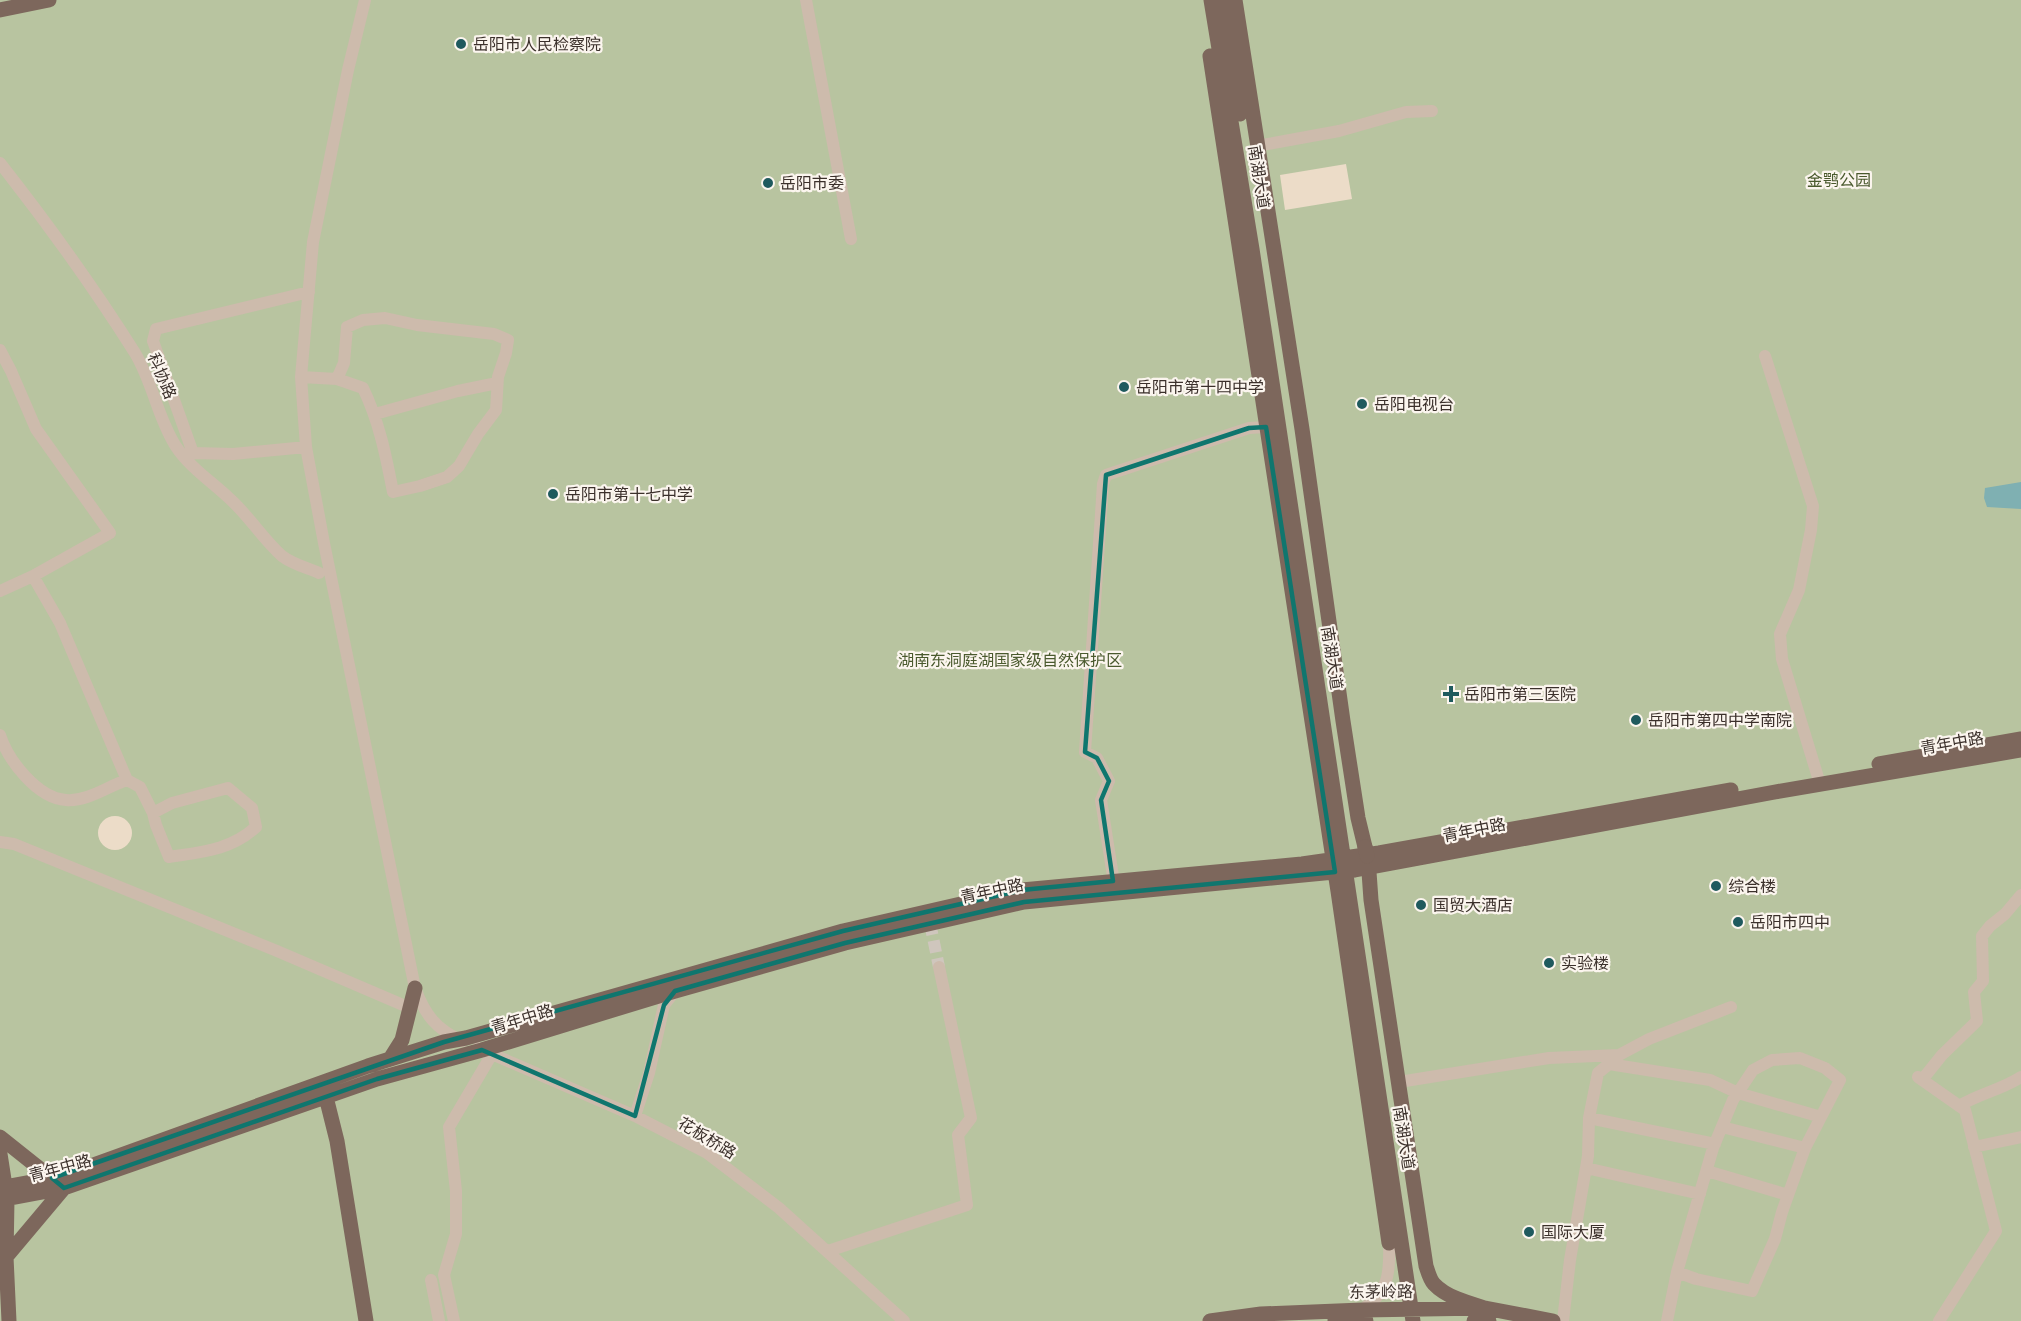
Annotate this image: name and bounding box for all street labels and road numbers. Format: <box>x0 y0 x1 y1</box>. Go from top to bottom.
street label: 南湖大道 <box>1245 144 1273 210</box>
street label: 科协路 <box>144 350 180 402</box>
street label: 南湖大道 <box>1318 625 1346 691</box>
street label: 青年中路 <box>1919 728 1985 758</box>
street label: 青年中路 <box>1441 815 1507 845</box>
street label: 青年中路 <box>959 875 1025 907</box>
street label: 青年中路 <box>489 1001 555 1037</box>
street label: 南湖大道 <box>1390 1105 1418 1171</box>
street label: 花板桥路 <box>675 1113 739 1163</box>
street label: 青年中路 <box>27 1151 93 1185</box>
street label: 东茅岭路 <box>1349 1282 1413 1302</box>

